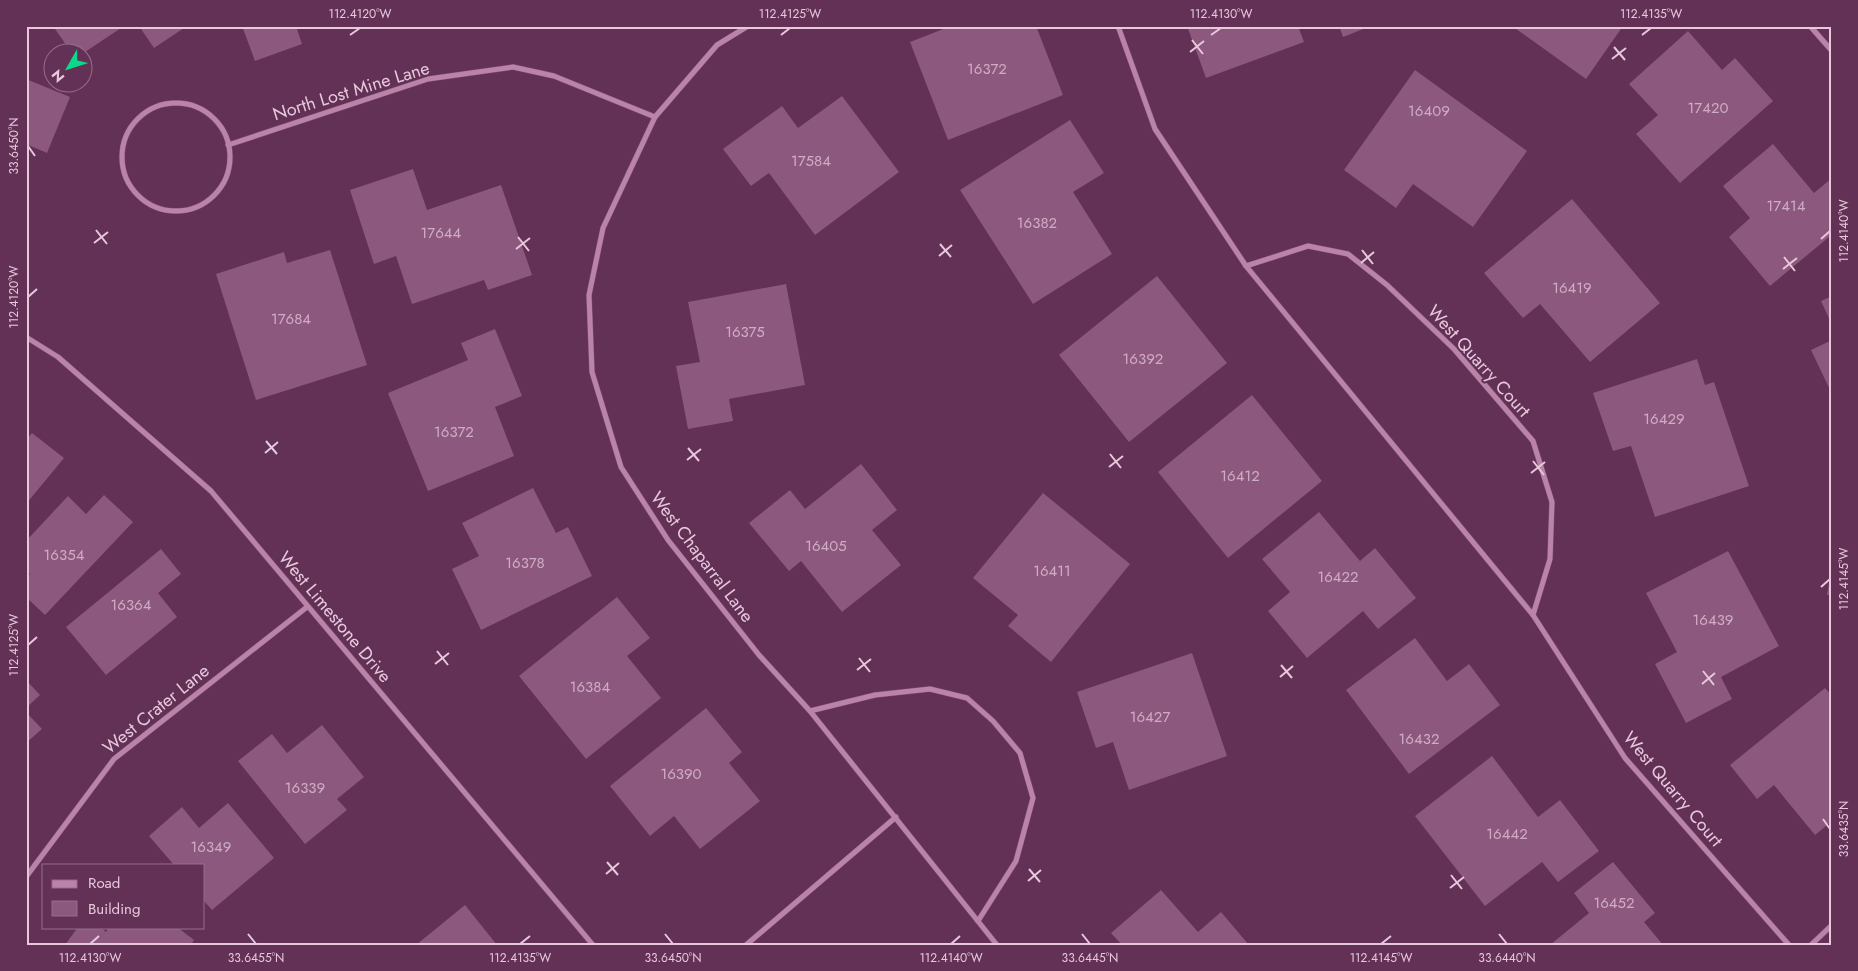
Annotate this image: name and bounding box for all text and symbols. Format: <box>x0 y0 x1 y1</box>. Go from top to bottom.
text: 112.4120°W <box>329 5 392 23</box>
text: 112.4125°W <box>759 5 821 23</box>
text: 112.4130°W <box>1190 5 1252 23</box>
text: 112.4135°W <box>1620 5 1682 23</box>
north arrow <box>42 42 92 92</box>
street label: North Lost Mine Lane <box>269 55 433 127</box>
house number: 16372 <box>967 58 1007 80</box>
text: N <box>47 66 69 87</box>
house number: 17420 <box>1688 97 1728 119</box>
house number: 16409 <box>1408 100 1450 122</box>
text: 33.6450°N <box>5 117 23 175</box>
house number: 17584 <box>791 150 831 172</box>
house number: 17414 <box>1767 195 1806 217</box>
text: 112.4140°W <box>1835 199 1853 263</box>
house number: 16382 <box>1017 212 1057 234</box>
house number: 17644 <box>421 222 462 244</box>
text: 112.4120°W <box>5 265 23 328</box>
house number: 16419 <box>1552 277 1592 299</box>
street label: West Quarry Court <box>1421 299 1537 423</box>
house number: 17684 <box>271 308 311 330</box>
house number: 16375 <box>725 321 765 343</box>
house number: 16392 <box>1123 348 1163 370</box>
house number: 16429 <box>1643 408 1685 430</box>
house number: 16372 <box>434 421 474 443</box>
house number: 16412 <box>1220 465 1260 487</box>
street label: West Chaparral Lane <box>644 486 760 628</box>
house number: 16405 <box>805 535 847 557</box>
house number: 16354 <box>44 544 85 566</box>
street label: West Limestone Drive <box>272 546 398 688</box>
text: 112.4145°W <box>1835 548 1853 610</box>
house number: 16378 <box>505 552 545 574</box>
house number: 16411 <box>1033 560 1071 582</box>
house number: 16422 <box>1317 566 1359 588</box>
house number: 16364 <box>111 594 152 616</box>
house number: 16439 <box>1693 609 1733 631</box>
text: 112.4125°W <box>5 614 23 676</box>
street label: West Crater Lane <box>97 658 215 760</box>
house number: 16384 <box>570 676 611 698</box>
house number: 16427 <box>1130 706 1170 728</box>
street label: West Quarry Court <box>1617 726 1729 853</box>
house number: 16432 <box>1399 728 1439 750</box>
house number: 16390 <box>660 763 702 785</box>
house number: 16339 <box>285 777 325 799</box>
text: 33.6435°N <box>1835 801 1853 857</box>
house number: 16442 <box>1486 823 1528 845</box>
house number: 16349 <box>191 836 231 858</box>
legend <box>42 864 205 928</box>
text: Road <box>88 872 120 894</box>
house number: 16452 <box>1593 892 1635 914</box>
text: Building <box>88 898 140 920</box>
text: 112.4130°W <box>59 949 121 967</box>
text: 33.6455°N <box>228 949 284 967</box>
text: 112.4135°W <box>489 949 551 967</box>
text: 33.6450°N <box>644 949 702 967</box>
text: 112.4140°W <box>919 949 983 967</box>
text: 33.6445°N <box>1062 949 1118 967</box>
text: 112.4145°W <box>1350 949 1412 967</box>
text: 33.6440°N <box>1478 949 1536 967</box>

